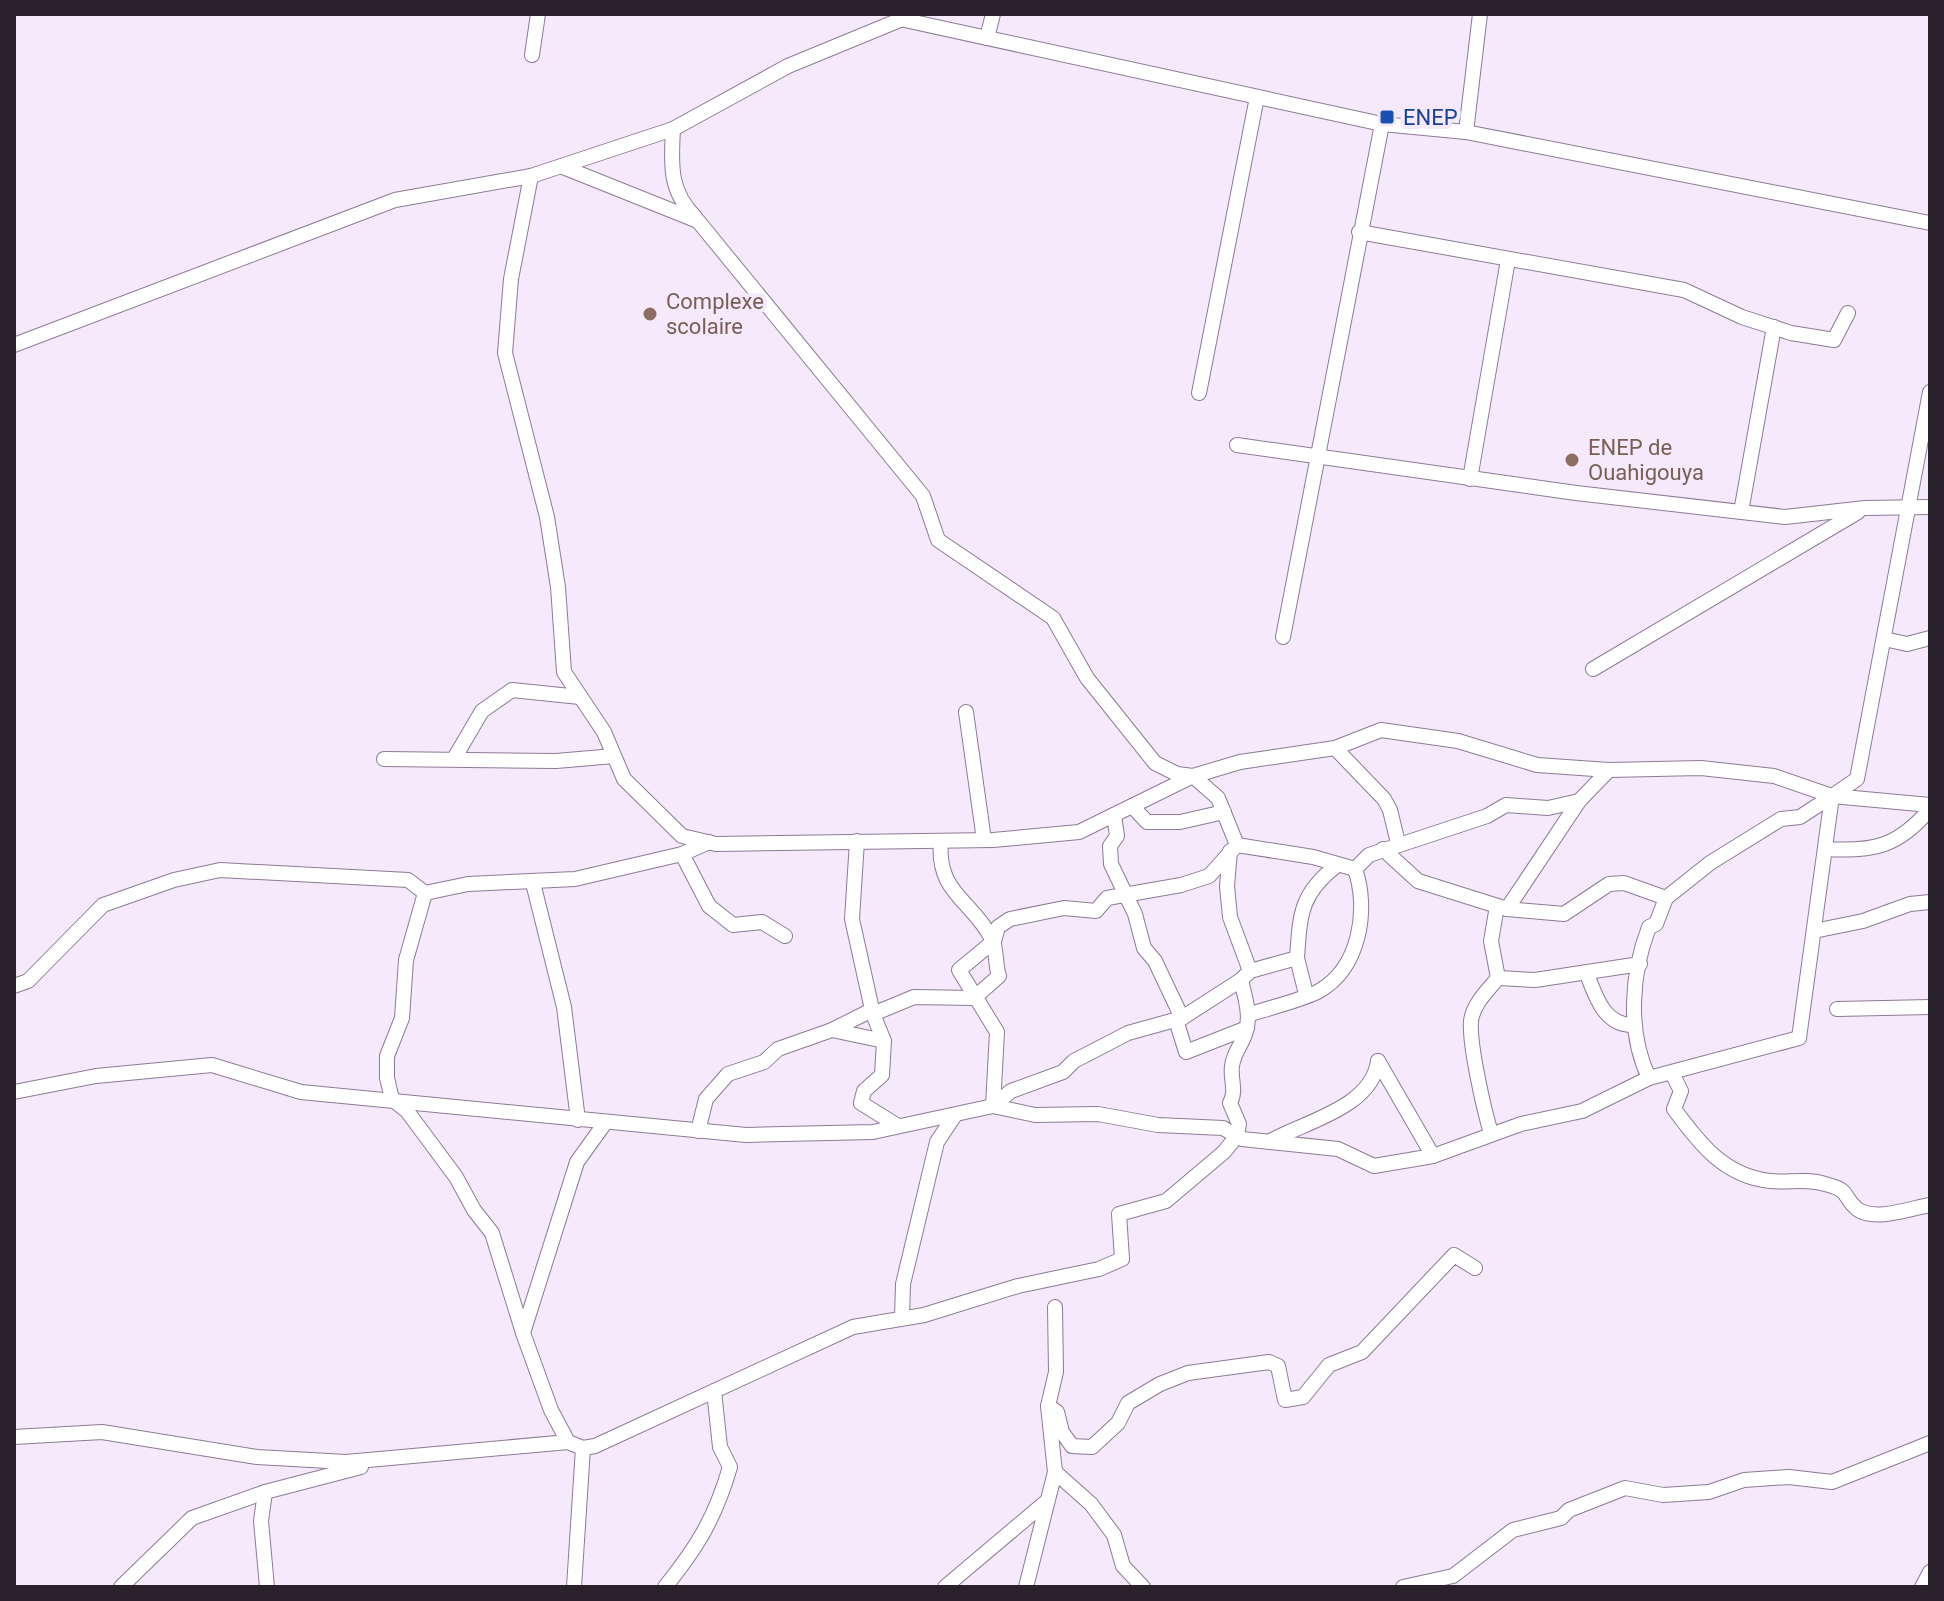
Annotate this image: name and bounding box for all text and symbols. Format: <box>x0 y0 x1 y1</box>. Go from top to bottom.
place label: ENEP <box>1403 105 1458 130</box>
marker: ENEP <box>1378 108 1396 126</box>
place label: Complexe scolaire <box>666 289 764 339</box>
marker: Complexe scolaire <box>641 305 659 323</box>
place label: ENEP de Ouahigouya <box>1588 435 1704 485</box>
marker: ENEP de Ouahigouya <box>1563 451 1581 469</box>

